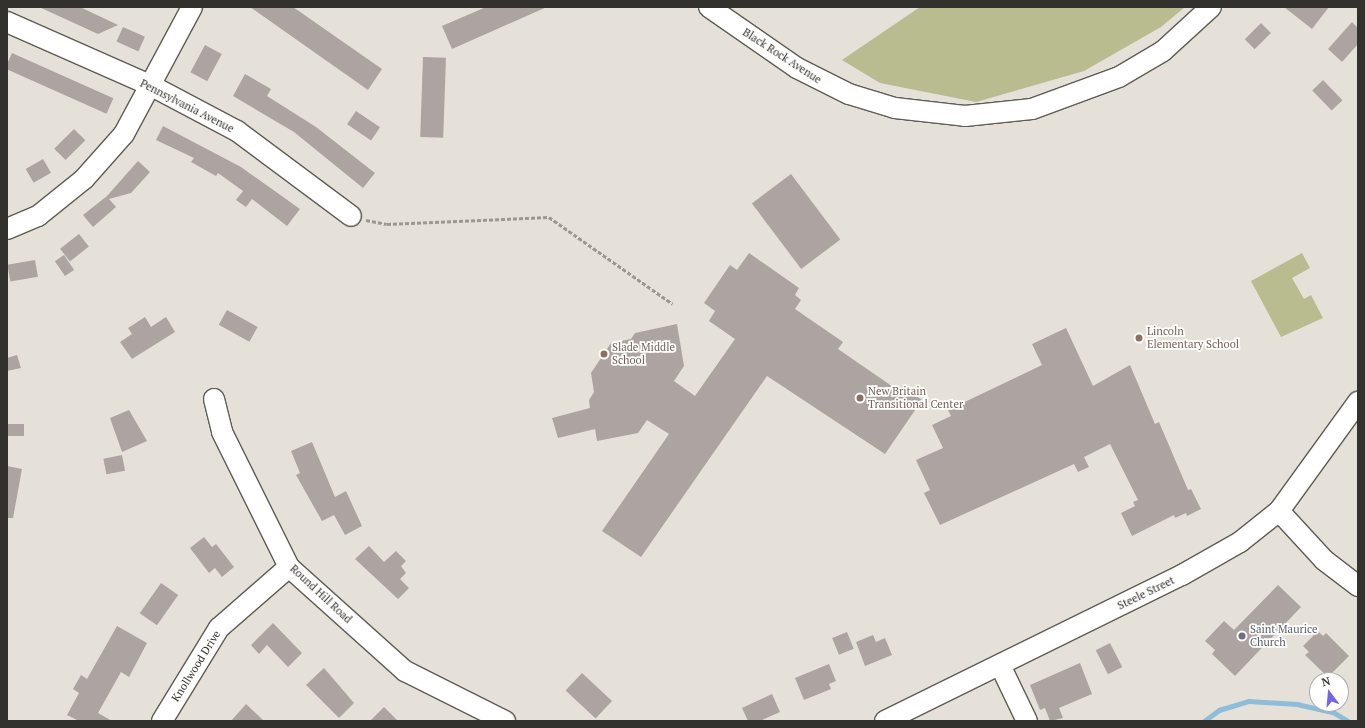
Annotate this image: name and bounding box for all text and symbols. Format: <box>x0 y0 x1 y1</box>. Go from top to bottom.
street label: Black Rock Avenue <box>740 26 824 86</box>
street label: Pennsylvania Avenue <box>138 77 236 135</box>
place label: Lincoln Elementary School <box>1147 325 1239 351</box>
marker: Lincoln Elementary School <box>1134 333 1144 343</box>
place label: Slade Middle School <box>612 341 675 367</box>
marker: Slade Middle School <box>599 349 609 359</box>
place label: New Britain Transitional Center <box>868 385 963 411</box>
marker: New Britain Transitional Center <box>855 393 865 403</box>
street label: Round Hill Road <box>287 562 355 626</box>
street label: Steele Street <box>1115 573 1177 613</box>
place label: Saint Maurice Church <box>1250 623 1317 649</box>
street label: Knollwood Drive <box>169 628 223 704</box>
marker: Saint Maurice Church <box>1237 631 1247 641</box>
north arrow <box>1309 672 1349 712</box>
text: N <box>1320 674 1332 689</box>

